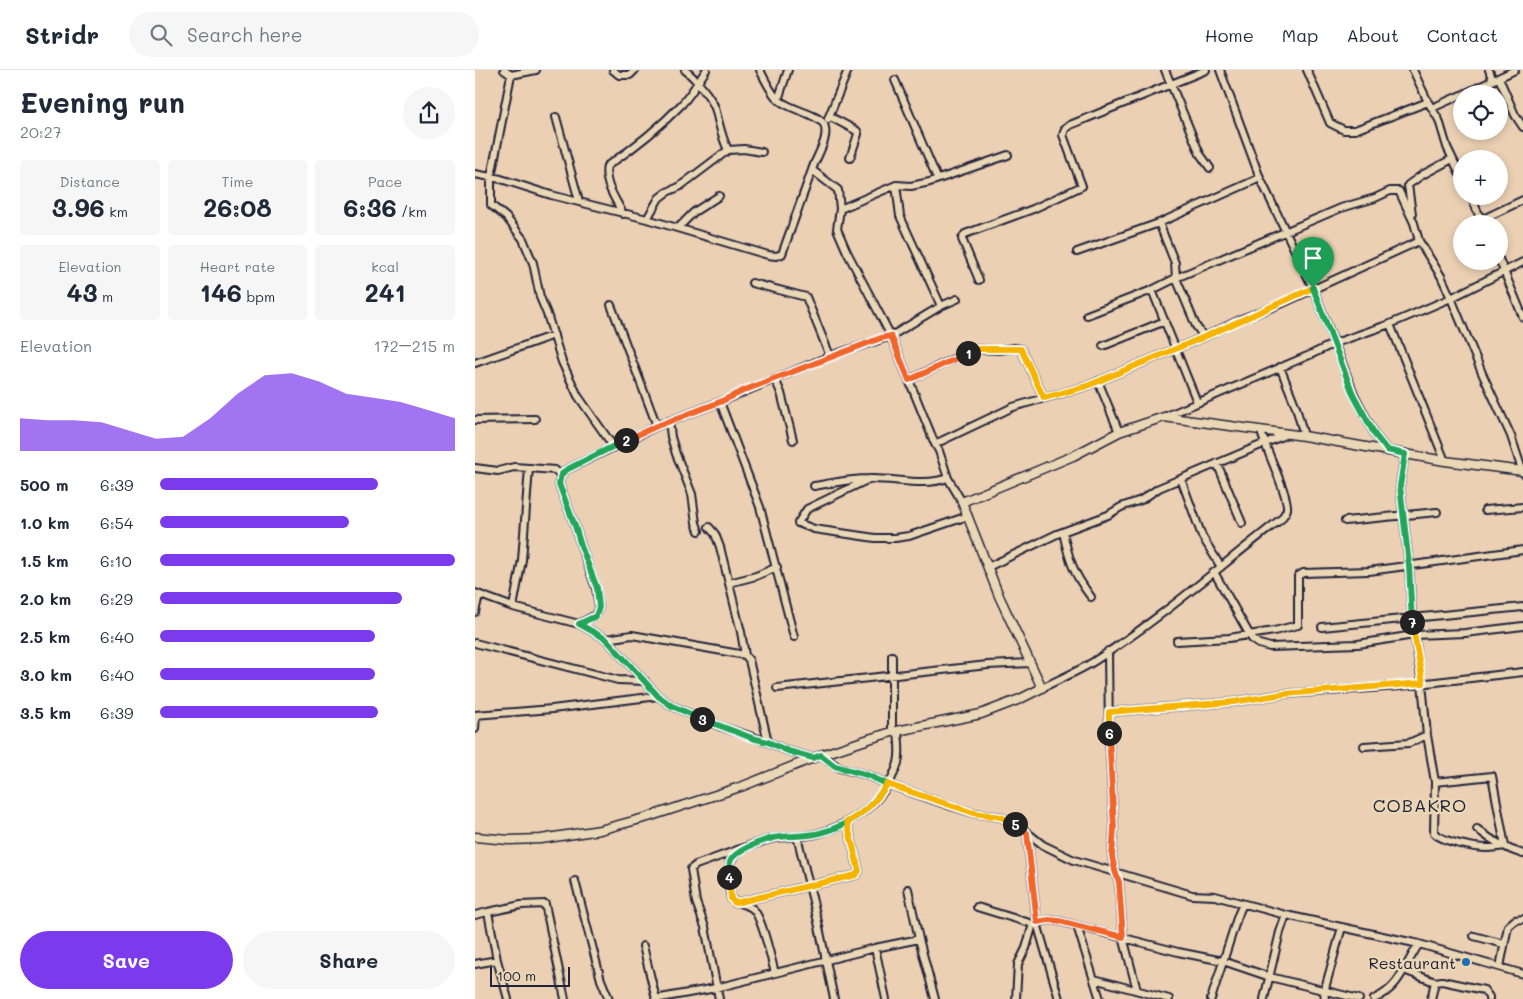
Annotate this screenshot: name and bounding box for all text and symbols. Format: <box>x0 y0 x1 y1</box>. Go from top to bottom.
search box <box>129 12 479 57</box>
text: Stridr <box>25 19 99 50</box>
icon: search <box>147 21 175 49</box>
text: Search here <box>187 22 303 47</box>
text: Home <box>1205 23 1254 47</box>
text: Map <box>1282 23 1318 47</box>
text: About <box>1346 23 1399 47</box>
text: Contact <box>1427 23 1498 47</box>
text: Evening run <box>20 84 185 120</box>
map controls <box>1453 85 1508 270</box>
button: locate <box>1453 85 1508 140</box>
button: share <box>403 87 455 139</box>
text: 20:27 <box>20 121 62 142</box>
button: + <box>1453 150 1508 205</box>
text: Distance <box>60 172 120 191</box>
text: Time <box>222 172 253 191</box>
text: Pace <box>368 172 402 191</box>
text: 3.96 <box>52 191 105 223</box>
text: 26:08 <box>203 191 272 223</box>
text: 6:36 <box>343 191 397 223</box>
text: km <box>105 202 128 221</box>
text: /km <box>397 202 427 221</box>
button: − <box>1453 215 1508 270</box>
pin <box>1292 237 1334 288</box>
icon: arrive <box>1299 244 1327 272</box>
text: Elevation <box>58 257 121 276</box>
text: Heart rate <box>200 257 275 276</box>
text: kcal <box>371 257 399 276</box>
text: 43 <box>67 276 97 308</box>
text: 146 <box>200 276 242 308</box>
text: 241 <box>365 276 406 308</box>
text: m <box>97 287 113 306</box>
text: bpm <box>242 287 275 306</box>
text: Elevation <box>20 335 92 356</box>
text: 172–215 m <box>374 335 455 356</box>
pin: 1 <box>955 340 981 366</box>
text: 1 <box>965 344 972 363</box>
pin: 2 <box>613 428 639 452</box>
text: 2 <box>623 431 630 450</box>
text: 500 m <box>20 474 68 495</box>
text: 6:39 <box>100 474 133 495</box>
text: 1.0 km <box>20 512 69 533</box>
text: 6:54 <box>100 512 133 533</box>
text: 1.5 km <box>20 550 68 571</box>
text: 6:10 <box>100 550 132 571</box>
text: 2.0 km <box>20 588 71 609</box>
text: 6:29 <box>100 588 133 609</box>
pin: 7 <box>1399 610 1425 634</box>
text: 7 <box>1409 613 1416 632</box>
text: 2.5 km <box>20 626 70 647</box>
text: 6:40 <box>100 626 134 647</box>
text: 3.0 km <box>20 664 72 685</box>
text: 6:40 <box>100 664 134 685</box>
text: 3.5 km <box>20 702 71 723</box>
text: 6:39 <box>100 702 133 723</box>
pin: 3 <box>689 706 715 732</box>
text: 3 <box>698 710 707 729</box>
pin: 6 <box>1097 720 1121 746</box>
text: 6 <box>1105 724 1114 743</box>
district label: COBAKRO <box>1373 793 1467 817</box>
pin: 5 <box>1003 812 1027 836</box>
text: 5 <box>1011 815 1020 834</box>
pin: 4 <box>717 864 741 890</box>
text: 4 <box>725 868 734 887</box>
button: Save <box>20 931 233 989</box>
button: Share <box>243 931 455 989</box>
place label: Restaurant <box>1368 952 1456 973</box>
marker: Restaurant <box>1460 956 1472 968</box>
scale bar <box>490 964 570 987</box>
text: 100 m <box>497 966 536 985</box>

